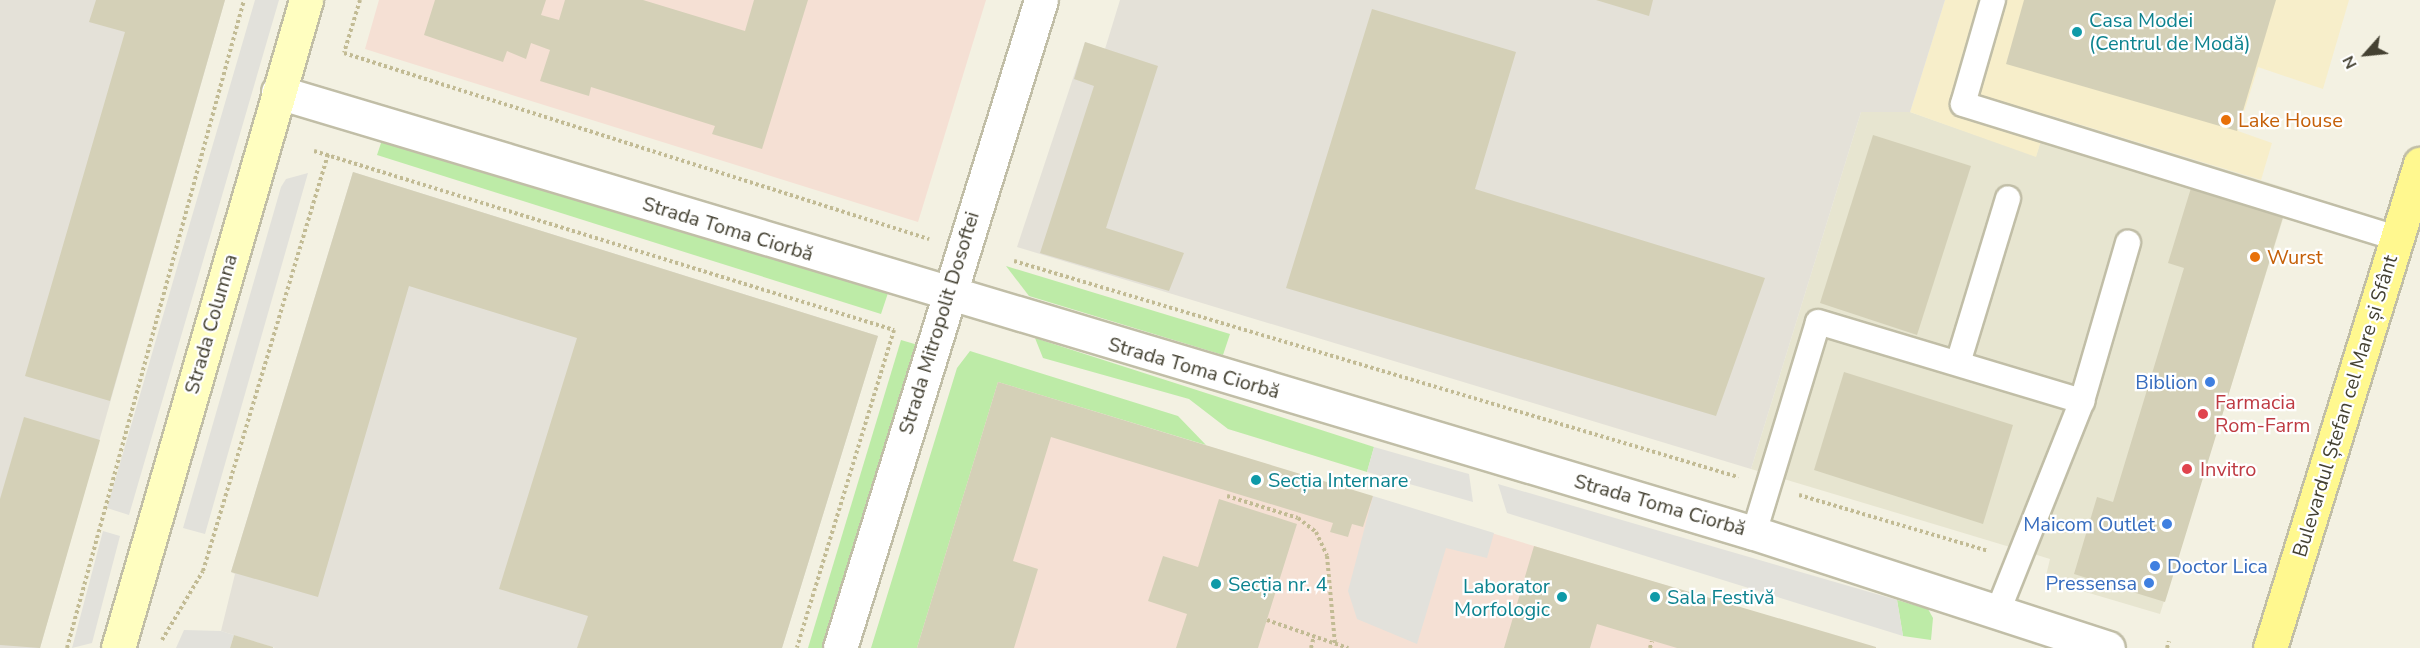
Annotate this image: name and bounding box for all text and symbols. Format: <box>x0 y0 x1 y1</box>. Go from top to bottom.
place label: Casa Modei (Centrul de Modă) <box>2089 8 2251 55</box>
north arrow <box>2336 24 2396 84</box>
marker: Casa Modei (Centrul de Modă) <box>2070 25 2084 39</box>
text: N <box>2337 52 2362 72</box>
place label: Lake House <box>2238 108 2343 132</box>
marker: Lake House <box>2219 113 2233 127</box>
street label: Strada Toma Ciorbă <box>640 192 816 266</box>
street label: Strada Mitropolit Dosoftei <box>894 209 984 437</box>
place label: Wurst <box>2267 245 2323 269</box>
marker: Wurst <box>2248 250 2262 264</box>
street label: Strada Columna <box>180 251 242 397</box>
street label: Bulevardul Ștefan cel Mare și Sfânt <box>2288 252 2402 560</box>
street label: Strada Toma Ciorbă <box>1105 332 1283 404</box>
place label: Biblion <box>2135 370 2198 394</box>
marker: Biblion <box>2203 375 2217 389</box>
place label: Farmacia Rom-Farm <box>2215 390 2310 437</box>
marker: Farmacia Rom-Farm <box>2196 407 2210 421</box>
place label: Invitro <box>2200 457 2256 481</box>
marker: Invitro <box>2178 460 2196 478</box>
place label: Secția Internare <box>1268 468 1408 492</box>
street label: Strada Toma Ciorbă <box>1571 469 1749 541</box>
marker: Secția Internare <box>1249 473 1263 487</box>
place label: Maicom Outlet <box>2023 512 2155 536</box>
marker: Maicom Outlet <box>2160 517 2174 531</box>
place label: Doctor Lica <box>2167 554 2268 578</box>
marker: Doctor Lica <box>2148 559 2162 573</box>
place label: Pressensa <box>2045 571 2137 595</box>
place label: Secția nr. 4 <box>1228 572 1327 596</box>
place label: Laborator Morfologic <box>1454 574 1550 621</box>
marker: Pressensa <box>2142 576 2156 590</box>
marker: Secția nr. 4 <box>1209 577 1223 591</box>
place label: Sala Festivă <box>1667 585 1775 609</box>
marker: Laborator Morfologic <box>1555 590 1569 604</box>
marker: Sala Festivă <box>1648 590 1662 604</box>

